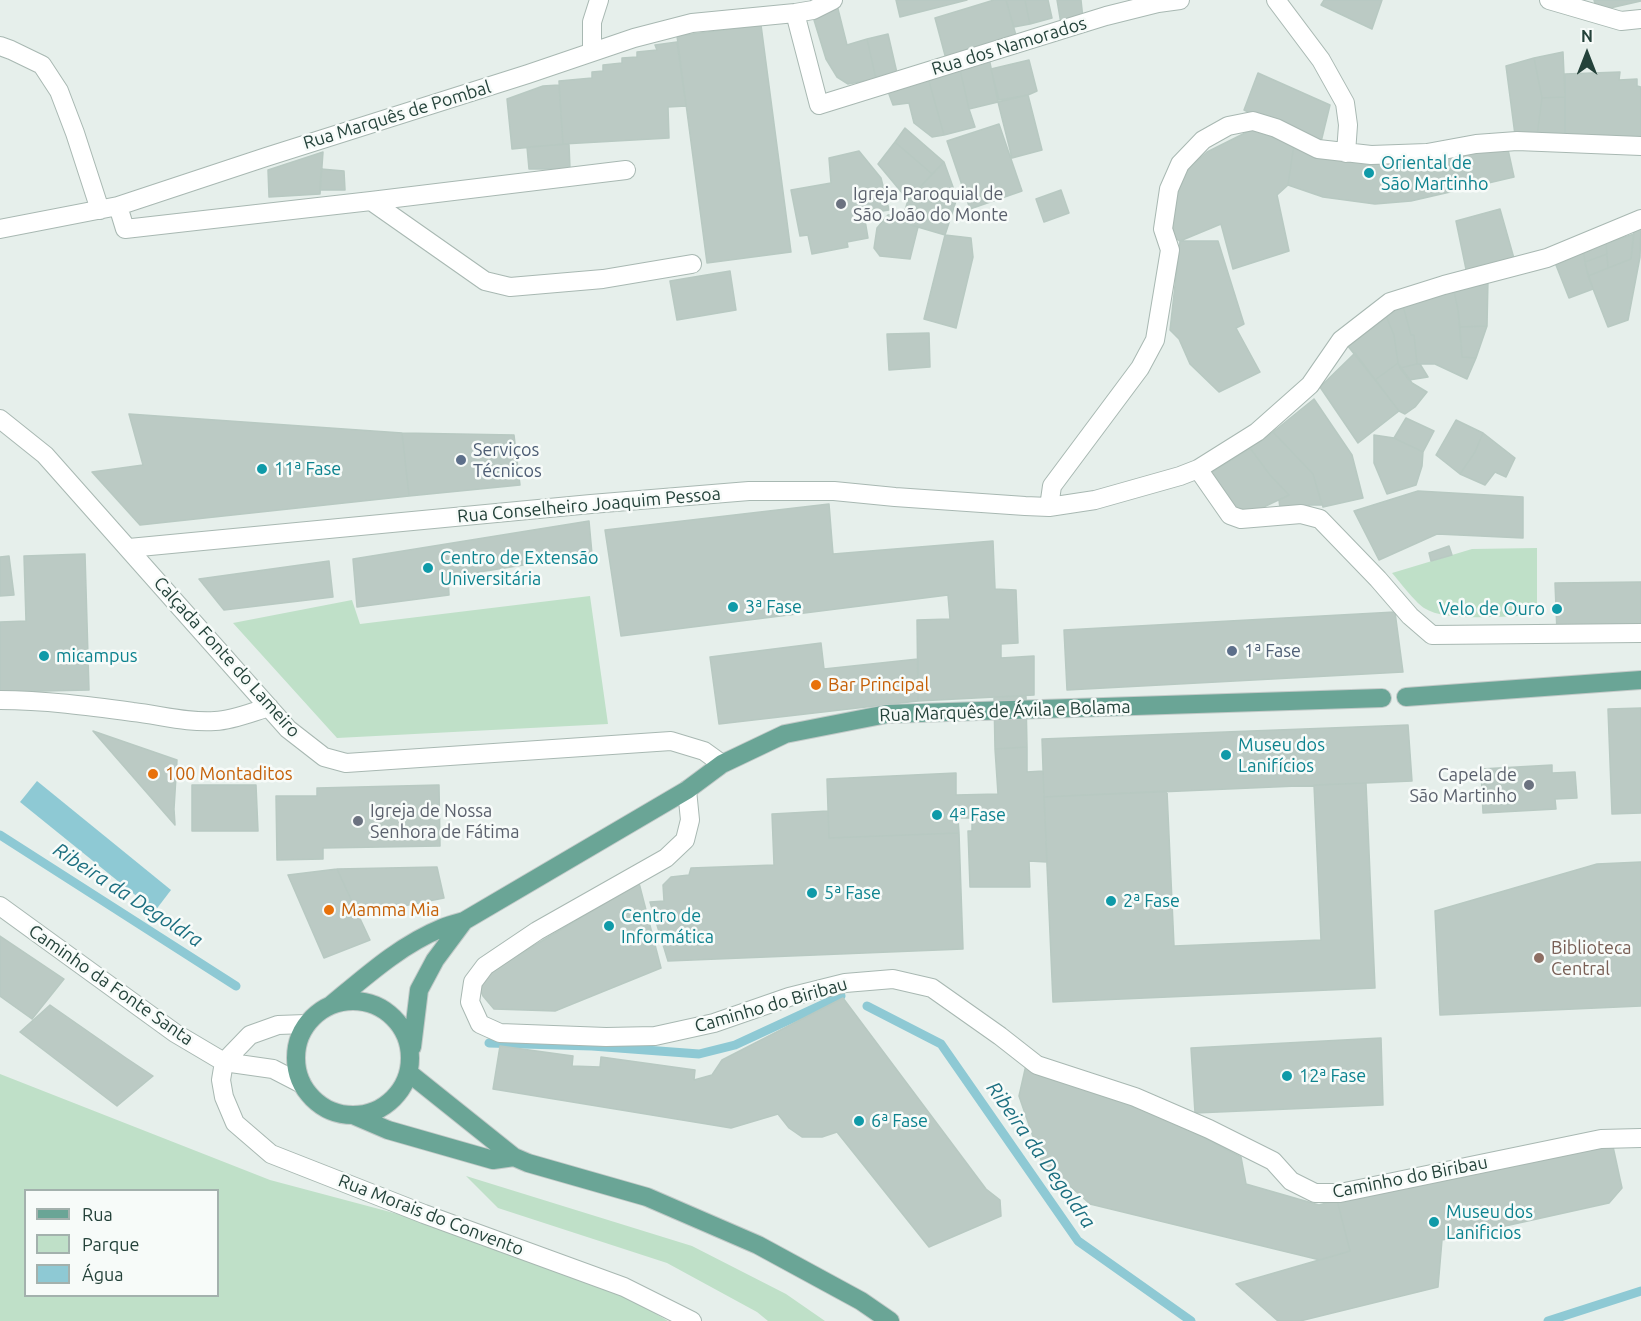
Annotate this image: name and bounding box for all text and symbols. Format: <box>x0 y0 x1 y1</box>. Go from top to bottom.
street label: Rua dos Namorados <box>929 12 1089 80</box>
north arrow <box>1557 24 1617 84</box>
text: N <box>1581 27 1593 45</box>
street label: Rua Marquês de Pombal <box>301 76 493 154</box>
place label: Oriental de São Martinho <box>1381 152 1489 195</box>
marker: Oriental de São Martinho <box>1362 166 1376 180</box>
place label: Igreja Paroquial de São João do Monte <box>853 183 1008 226</box>
marker: Igreja Paroquial de São João do Monte <box>834 197 848 211</box>
place label: Serviços Técnicos <box>473 439 542 482</box>
marker: Serviços Técnicos <box>454 453 468 467</box>
place label: 11ª Fase <box>274 458 341 480</box>
marker: 11ª Fase <box>255 462 269 476</box>
street label: Rua Conselheiro Joaquim Pessoa <box>456 483 722 527</box>
place label: Centro de Extensão Universitária <box>440 547 599 590</box>
marker: Centro de Extensão Universitária <box>421 561 435 575</box>
street label: Calçada Fonte do Lameiro <box>149 572 305 742</box>
place label: 3ª Fase <box>745 596 802 618</box>
place label: Velo de Ouro <box>1439 598 1545 620</box>
marker: 3ª Fase <box>726 600 740 614</box>
marker: Velo de Ouro <box>1550 602 1564 616</box>
place label: 1ª Fase <box>1244 640 1301 662</box>
marker: 1ª Fase <box>1225 644 1239 658</box>
place label: micampus <box>56 645 138 667</box>
marker: micampus <box>37 649 51 663</box>
place label: Bar Principal <box>828 674 929 696</box>
marker: Bar Principal <box>809 678 823 692</box>
street label: Rua Marquês de Ávila e Bolama <box>879 696 1131 726</box>
place label: Museu dos Lanifícios <box>1238 734 1325 777</box>
marker: Museu dos Lanifícios <box>1219 748 1233 762</box>
place label: 100 Montaditos <box>165 763 293 785</box>
place label: Capela de São Martinho <box>1409 764 1517 806</box>
marker: 100 Montaditos <box>146 767 160 781</box>
marker: Capela de São Martinho <box>1522 778 1536 792</box>
place label: Igreja de Nossa Senhora de Fátima <box>370 800 519 842</box>
place label: 4ª Fase <box>949 804 1006 826</box>
marker: 4ª Fase <box>930 808 944 822</box>
marker: Igreja de Nossa Senhora de Fátima <box>351 814 365 828</box>
water label: Ribeira da Degoldra <box>49 838 207 952</box>
place label: 5ª Fase <box>824 882 881 904</box>
marker: 5ª Fase <box>805 886 819 900</box>
place label: 2ª Fase <box>1123 890 1180 912</box>
marker: 2ª Fase <box>1104 894 1118 908</box>
place label: Mamma Mia <box>341 899 440 921</box>
marker: Mamma Mia <box>322 903 336 917</box>
place label: Centro de Informática <box>621 905 714 948</box>
marker: Centro de Informática <box>602 919 616 933</box>
street label: Caminho da Fonte Santa <box>25 920 197 1050</box>
place label: Biblioteca Central <box>1551 937 1631 980</box>
marker: Biblioteca Central <box>1532 951 1546 965</box>
street label: Caminho do Biribau <box>692 973 850 1037</box>
place label: 12ª Fase <box>1299 1065 1366 1087</box>
marker: 12ª Fase <box>1280 1069 1294 1083</box>
water label: Ribeira da Degoldra <box>981 1077 1101 1233</box>
place label: 6ª Fase <box>871 1110 928 1132</box>
marker: 6ª Fase <box>852 1114 866 1128</box>
street label: Caminho do Biribau <box>1331 1151 1489 1203</box>
street label: Rua Morais do Convento <box>335 1170 527 1260</box>
legend <box>24 1189 219 1297</box>
place label: Museu dos Lanificios <box>1446 1201 1533 1244</box>
text: Rua <box>82 1204 113 1224</box>
marker: Museu dos Lanificios <box>1427 1215 1441 1229</box>
text: Parque <box>82 1234 139 1254</box>
text: Água <box>82 1264 124 1284</box>

